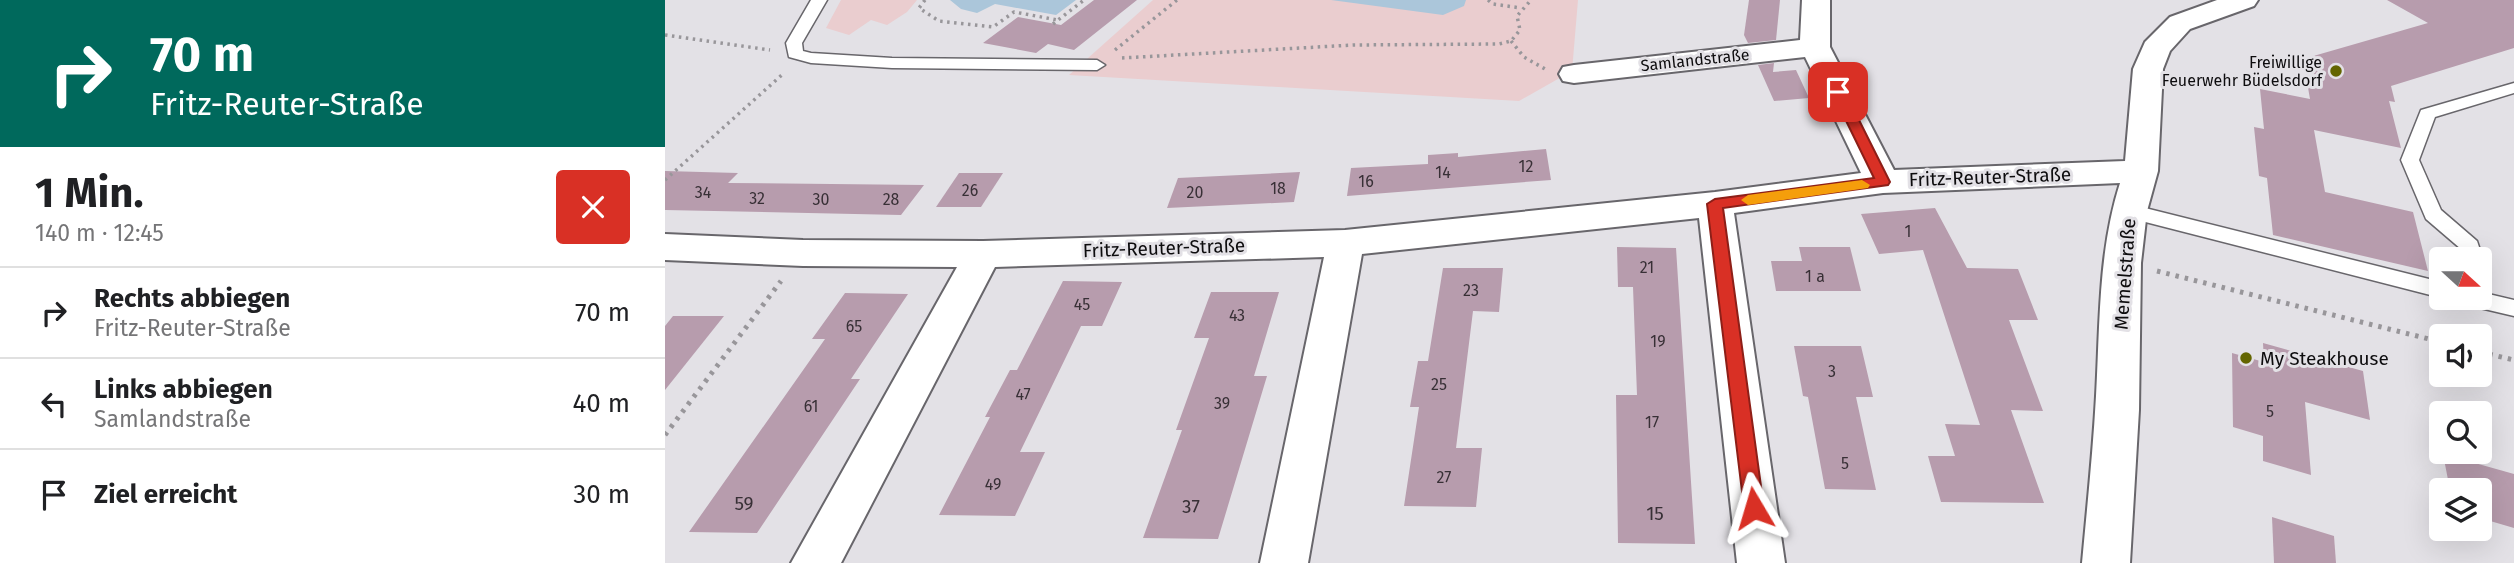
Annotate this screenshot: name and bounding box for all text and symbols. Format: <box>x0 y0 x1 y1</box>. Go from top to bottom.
text: 70 m <box>150 25 254 84</box>
icon: right <box>35 28 126 119</box>
street label: Samlandstraße <box>1640 45 1750 75</box>
place label: Freiwillige Feuerwehr Büdelsdorf <box>2162 53 2324 90</box>
pin <box>1808 62 1868 122</box>
marker: Freiwillige Feuerwehr Büdelsdorf <box>2328 63 2344 79</box>
icon: arrive <box>1819 73 1857 111</box>
text: Fritz-Reuter-Straße <box>150 85 424 123</box>
house number: 12 <box>1519 157 1533 176</box>
house number: 14 <box>1435 163 1451 182</box>
street label: Fritz-Reuter-Straße <box>1908 163 2072 191</box>
text: 1 Min. <box>35 168 144 218</box>
button: close <box>556 170 630 244</box>
house number: 16 <box>1358 172 1374 191</box>
house number: 18 <box>1270 179 1286 198</box>
house number: 26 <box>962 181 978 200</box>
house number: 34 <box>695 183 712 202</box>
house number: 20 <box>1187 183 1203 202</box>
house number: 32 <box>749 189 765 208</box>
house number: 30 <box>813 190 830 209</box>
house number: 28 <box>883 190 900 209</box>
street label: Memelstraße <box>2110 217 2140 331</box>
text: 140 m · 12:45 <box>35 219 164 247</box>
house number: 1 <box>1905 222 1911 241</box>
street label: Fritz-Reuter-Straße <box>1082 234 1246 262</box>
north arrow <box>2429 247 2492 310</box>
map controls <box>2429 247 2492 541</box>
house number: 21 <box>1640 258 1654 277</box>
house number: 1 a <box>1805 267 1825 286</box>
house number: 23 <box>1463 281 1479 300</box>
text: Rechts abbiegen <box>94 283 290 314</box>
icon: right <box>35 294 73 332</box>
house number: 45 <box>1074 295 1090 314</box>
text: 70 m <box>575 297 630 328</box>
house number: 43 <box>1229 306 1245 325</box>
text: Fritz-Reuter-Straße <box>94 314 291 342</box>
house number: 65 <box>846 317 862 336</box>
button: sound <box>2429 324 2492 387</box>
house number: 19 <box>1650 332 1666 351</box>
place label: My Steakhouse <box>2260 347 2389 370</box>
marker: My Steakhouse <box>2238 350 2254 366</box>
house number: 3 <box>1828 362 1836 381</box>
text: Links abbiegen <box>94 374 273 405</box>
house number: 25 <box>1431 375 1447 394</box>
icon: left <box>35 385 73 423</box>
house number: 47 <box>1015 385 1031 404</box>
text: 40 m <box>572 388 630 419</box>
house number: 39 <box>1214 394 1230 413</box>
house number: 61 <box>804 397 818 416</box>
button: search <box>2429 401 2492 464</box>
house number: 5 <box>2266 402 2274 421</box>
text: Samlandstraße <box>94 405 251 433</box>
house number: 17 <box>1645 413 1659 432</box>
house number: 5 <box>1841 454 1849 473</box>
house number: 27 <box>1437 468 1451 487</box>
position arrow <box>1717 471 1791 545</box>
house number: 49 <box>985 475 1001 494</box>
icon: arrive <box>35 476 73 514</box>
button: layers <box>2429 478 2492 541</box>
text: Ziel erreicht <box>94 479 237 510</box>
text: 30 m <box>573 479 630 510</box>
house number: 59 <box>734 492 754 515</box>
house number: 37 <box>1182 495 1200 518</box>
house number: 15 <box>1646 502 1664 525</box>

